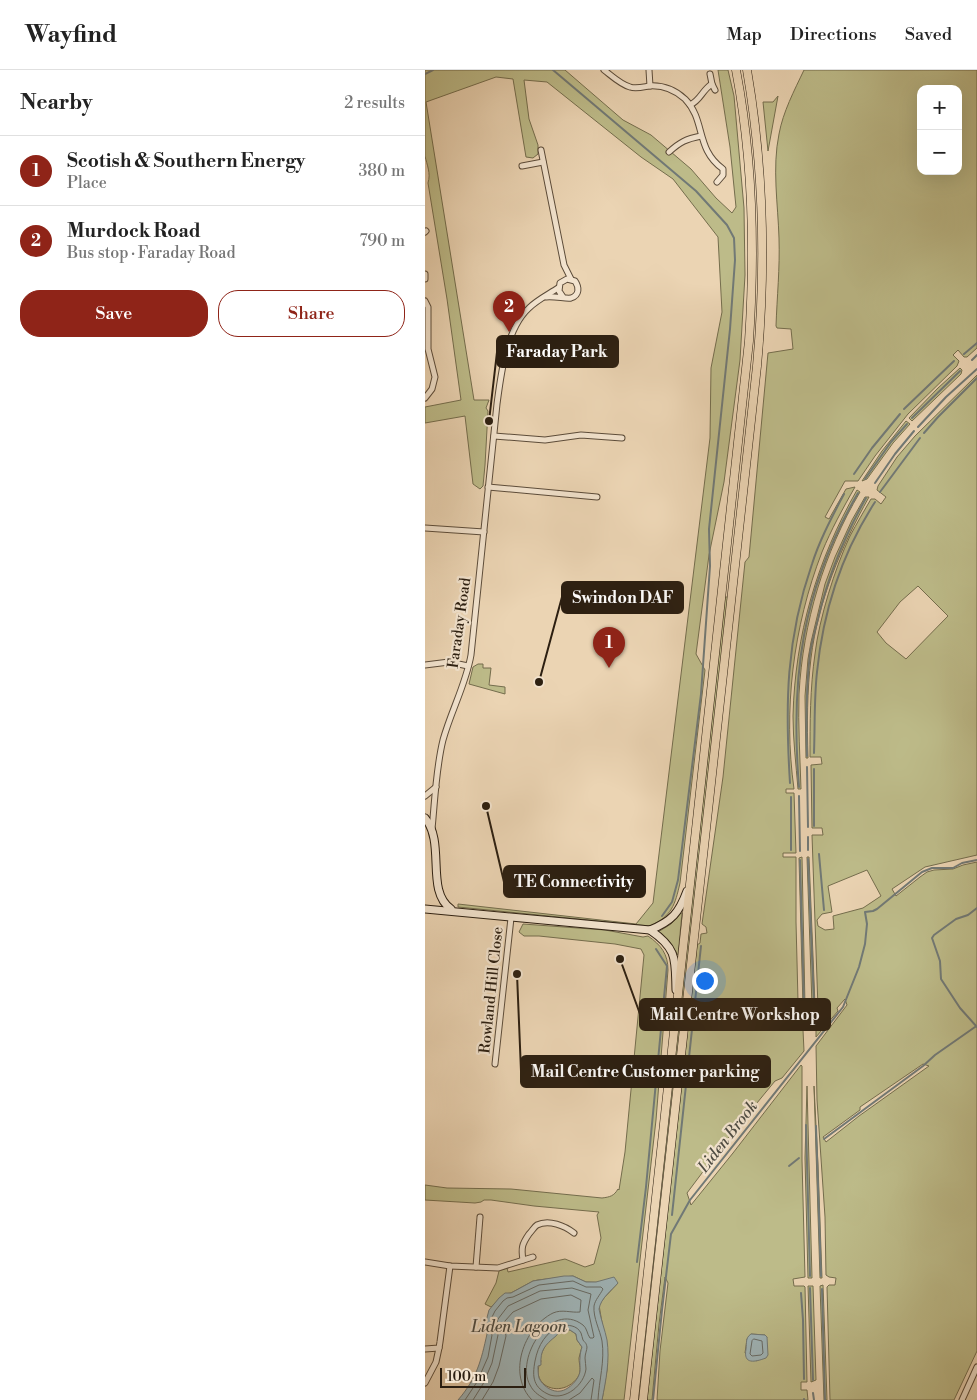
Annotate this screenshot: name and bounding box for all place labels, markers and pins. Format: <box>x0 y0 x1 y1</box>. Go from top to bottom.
pin: 2 <box>493 291 525 332</box>
callout: Faraday Park <box>497 336 618 367</box>
callout: Swindon DAF <box>562 582 683 613</box>
pin: 1 <box>593 627 625 668</box>
callout: TE Connectivity <box>504 866 645 897</box>
callout: Mail Centre Workshop <box>640 999 830 1030</box>
callout: Mail Centre Customer parking <box>521 1056 770 1087</box>

